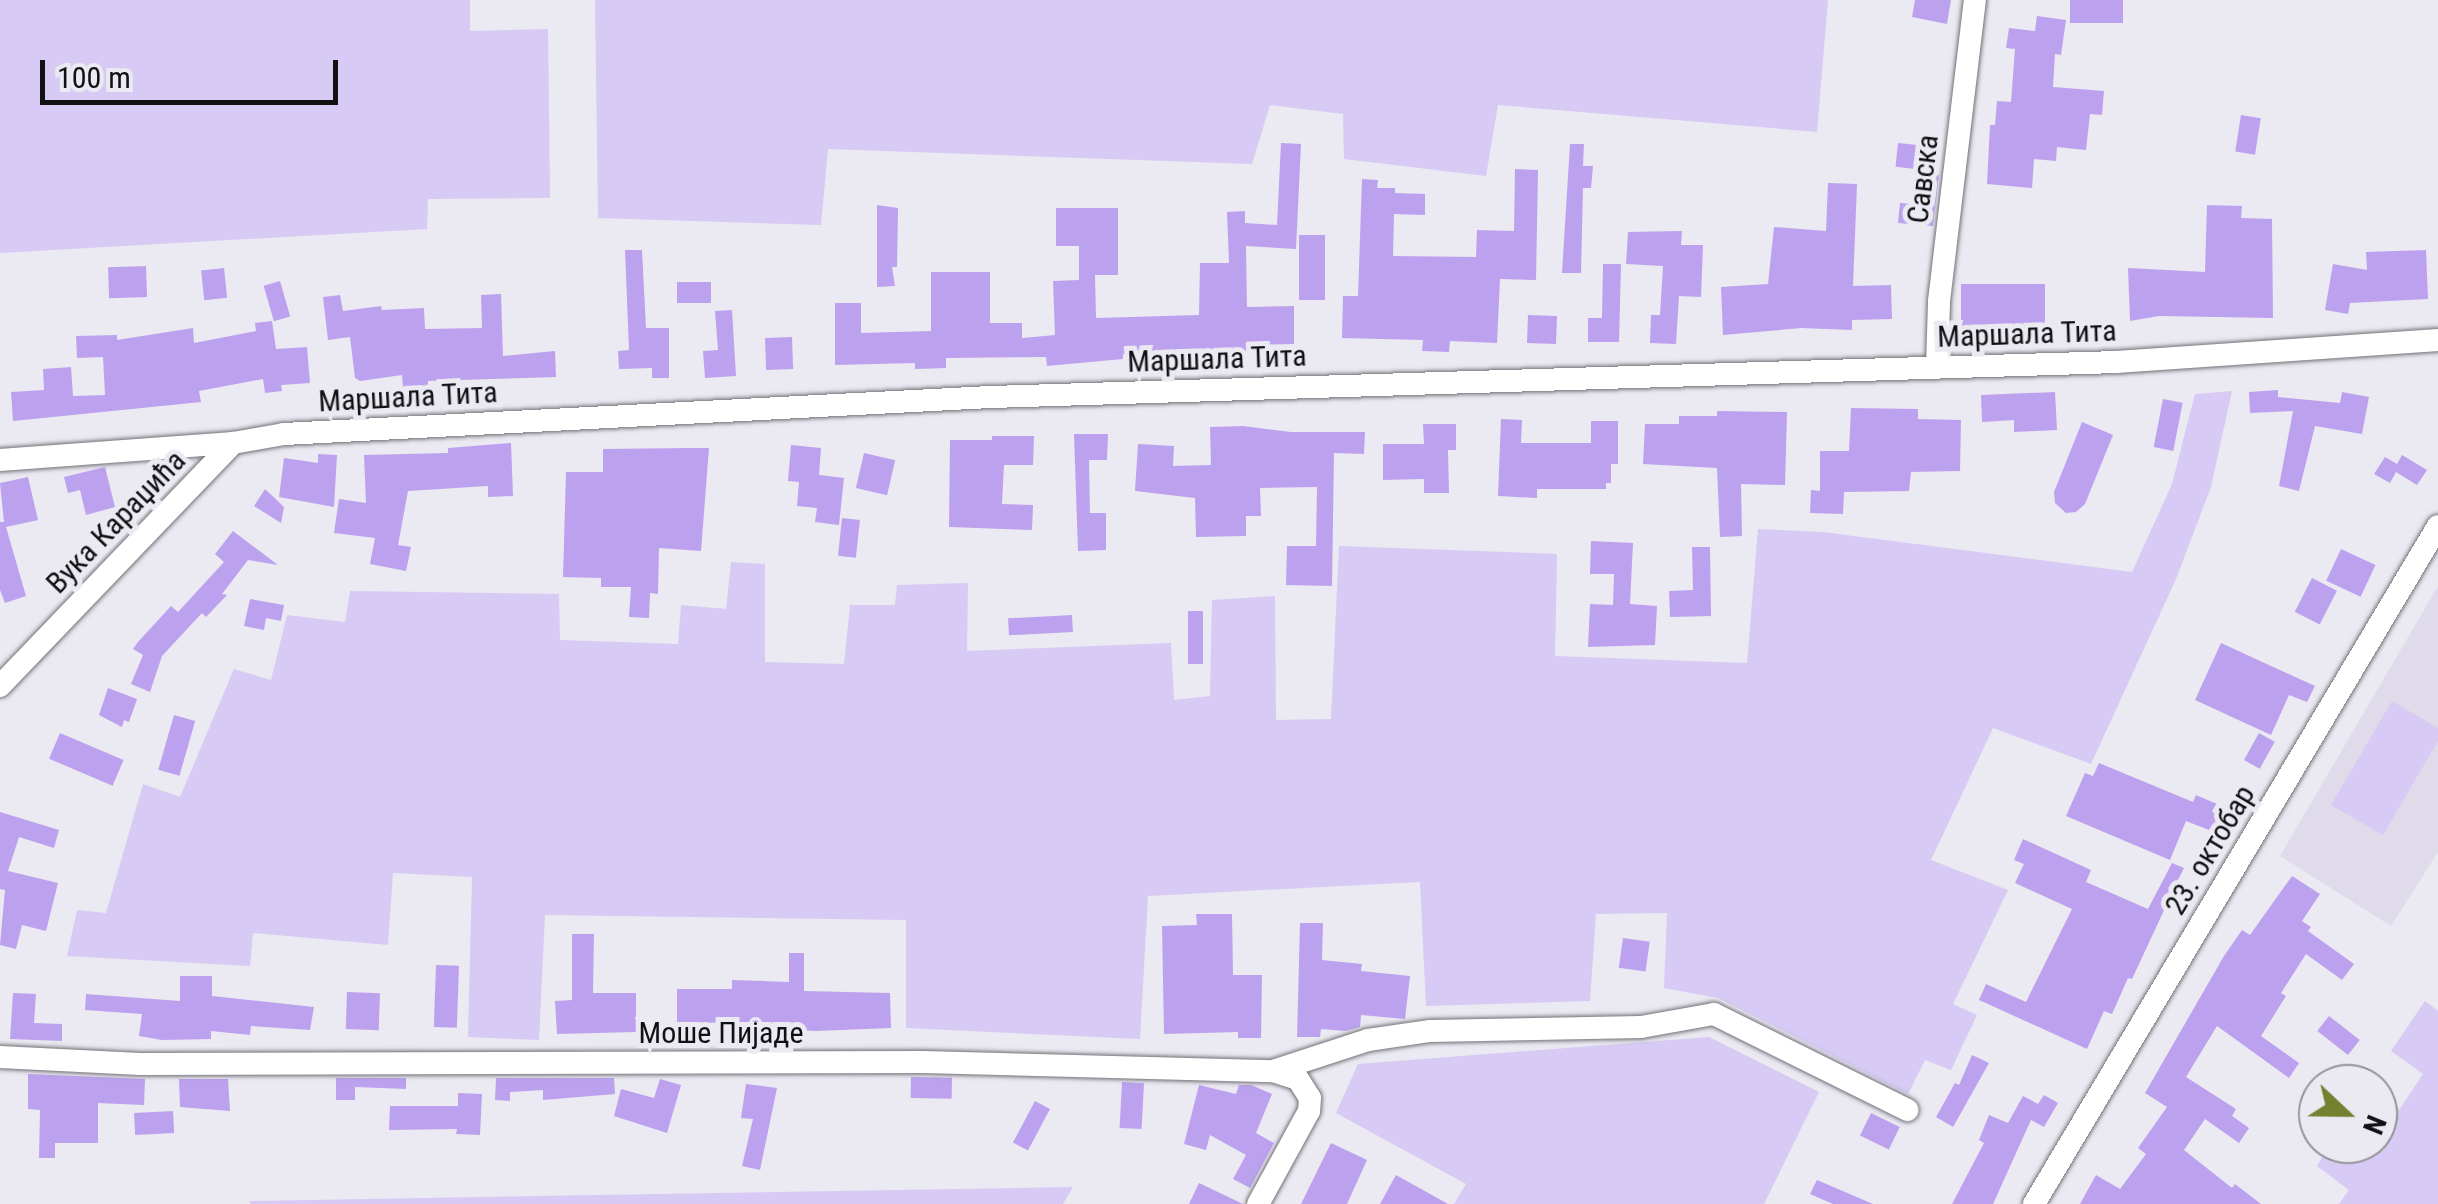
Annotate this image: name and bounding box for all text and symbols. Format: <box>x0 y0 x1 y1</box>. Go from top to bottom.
scale bar <box>45 40 342 102</box>
text: 100 m <box>57 60 131 95</box>
street label: Савска <box>1900 133 1946 225</box>
street label: Маршала Тита <box>1936 313 2118 355</box>
street label: Маршала Тита <box>1126 338 1308 380</box>
street label: Маршала Тита <box>317 374 499 420</box>
street label: Вука Караџића <box>39 443 193 601</box>
street label: 23. октобар <box>2157 779 2263 921</box>
street label: Моше Пијаде <box>639 1015 803 1051</box>
north arrow <box>2298 1064 2398 1164</box>
text: N <box>2356 1111 2393 1139</box>

